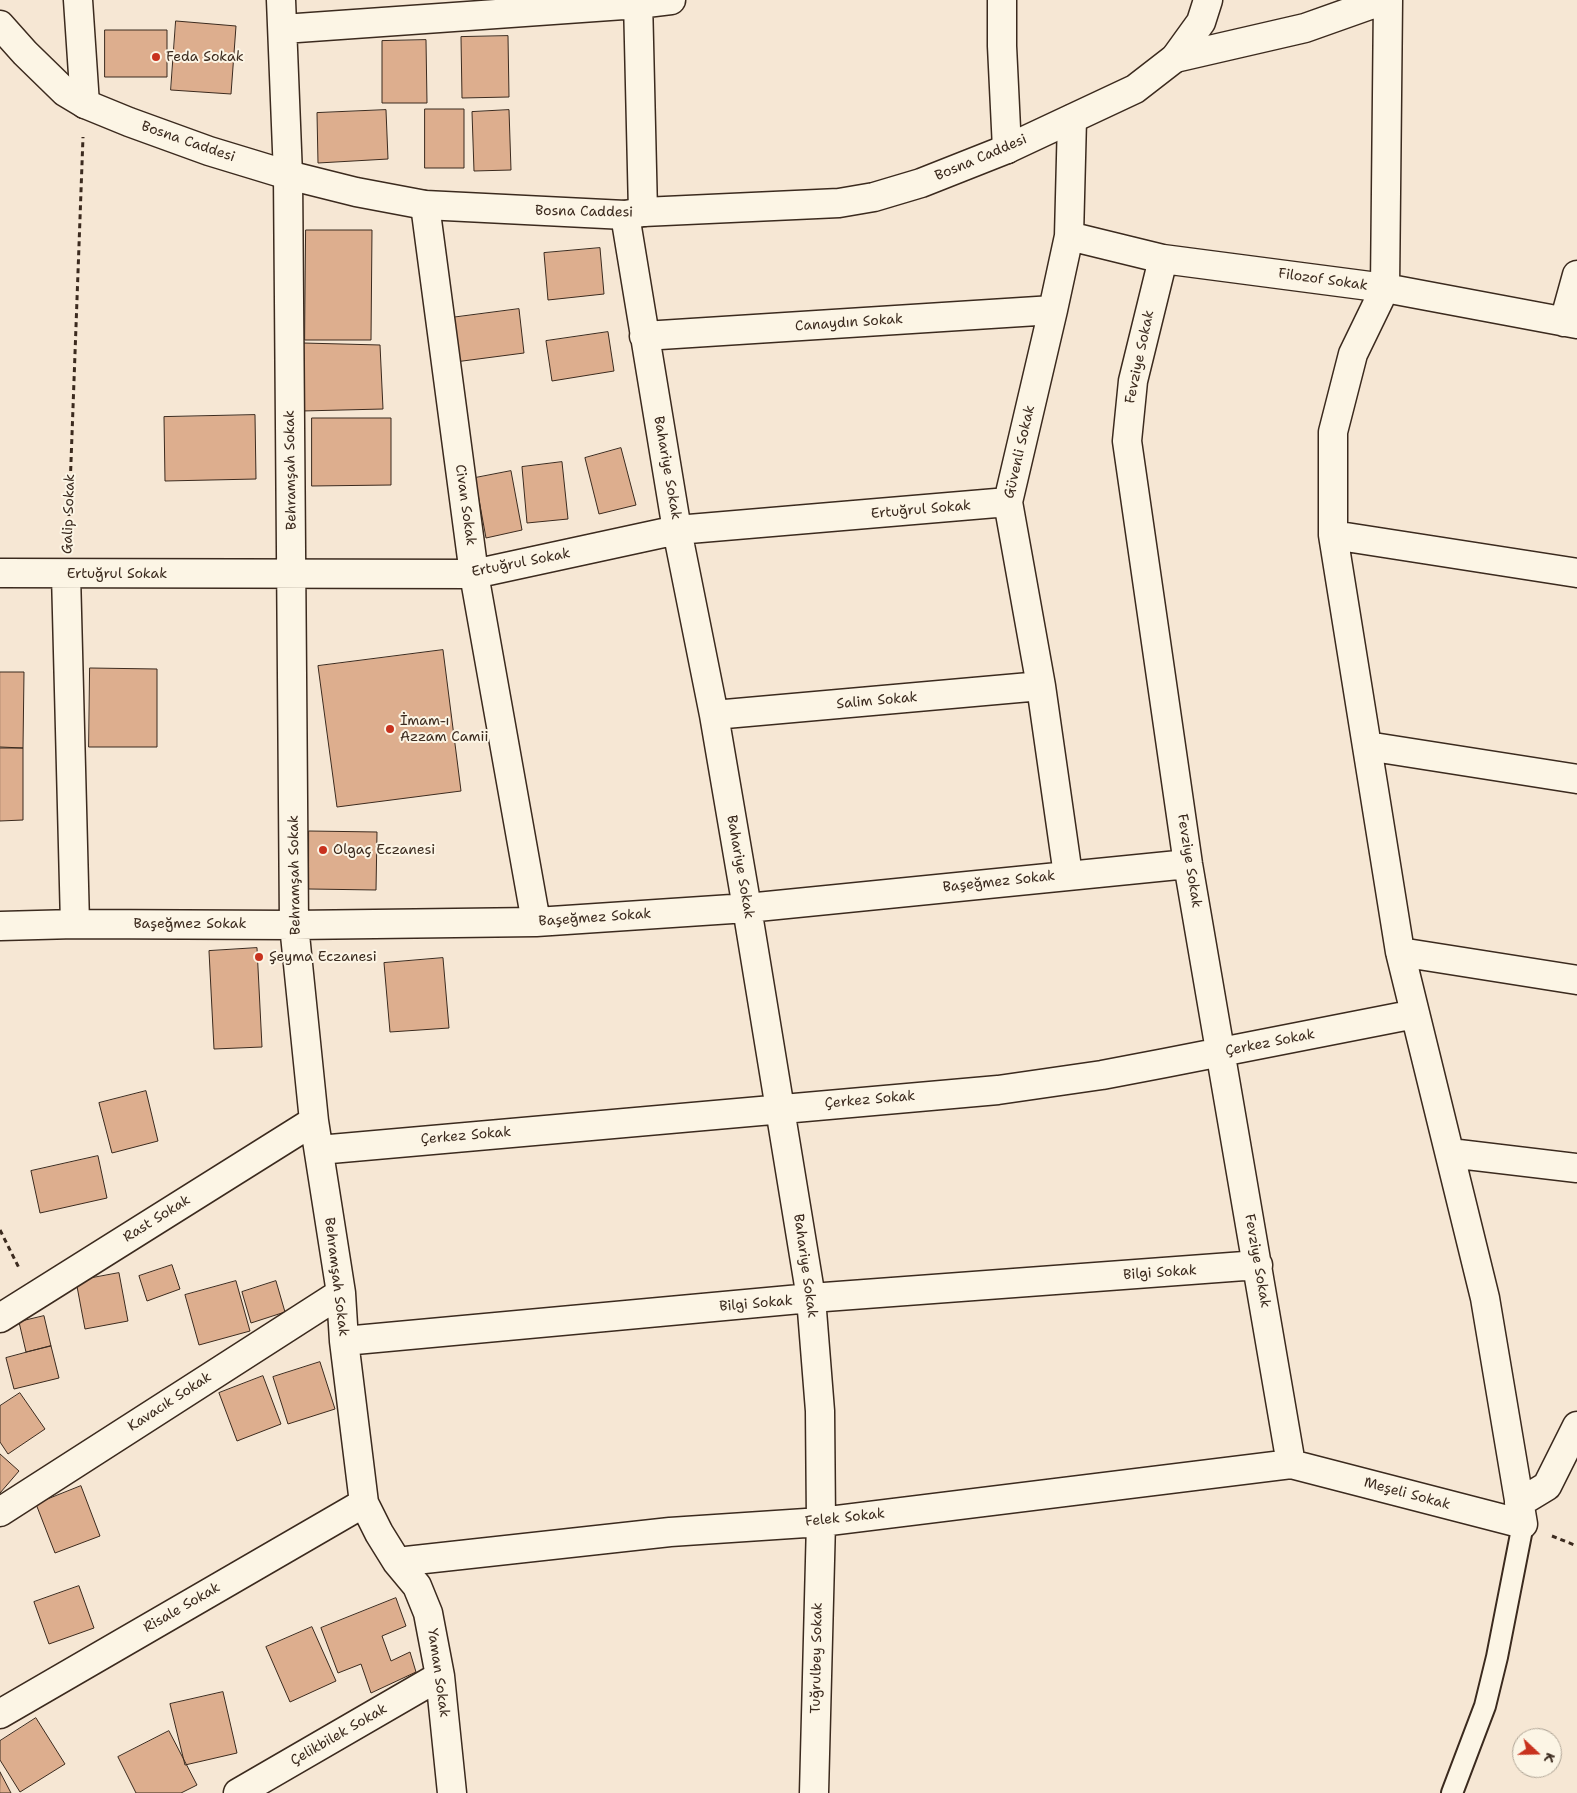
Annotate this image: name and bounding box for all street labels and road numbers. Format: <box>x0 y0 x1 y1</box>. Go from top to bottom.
street label: Bosna Caddesi <box>139 118 237 166</box>
street label: Bosna Caddesi <box>933 131 1029 185</box>
street label: Bosna Caddesi <box>535 203 633 221</box>
street label: Filozof Sokak <box>1277 265 1369 295</box>
street label: Fevziye Sokak <box>1122 309 1158 405</box>
street label: Canaydın Sokak <box>794 311 904 335</box>
street label: Güvenli Sokak <box>1001 404 1039 500</box>
street label: Behramşah Sokak <box>282 410 300 530</box>
street label: Bahariye Sokak <box>650 415 684 521</box>
street label: Civan Sokak <box>451 463 479 547</box>
street label: Galip Sokak <box>59 474 79 554</box>
street label: Ertuğrul Sokak <box>870 497 972 523</box>
street label: Ertuğrul Sokak <box>470 545 572 581</box>
street label: Ertuğrul Sokak <box>67 566 167 582</box>
street label: Salim Sokak <box>836 689 918 713</box>
street label: Fevziye Sokak <box>1173 813 1205 909</box>
street label: Bahariye Sokak <box>723 814 757 920</box>
street label: Behramşah Sokak <box>286 815 304 935</box>
street label: Başeğmez Sokak <box>942 868 1056 896</box>
street label: Başeğmez Sokak <box>538 906 652 930</box>
street label: Başeğmez Sokak <box>133 916 247 932</box>
street label: Çerkez Sokak <box>1224 1026 1316 1060</box>
street label: Çerkez Sokak <box>824 1088 916 1112</box>
street label: Çerkez Sokak <box>420 1124 512 1148</box>
street label: Rast Sokak <box>120 1192 194 1246</box>
street label: Bahariye Sokak <box>789 1213 821 1319</box>
street label: Fevziye Sokak <box>1240 1213 1274 1309</box>
street label: Behramşah Sokak <box>320 1216 352 1338</box>
street label: Bilgi Sokak <box>1123 1262 1197 1284</box>
street label: Bilgi Sokak <box>719 1292 793 1316</box>
street label: Kavacık Sokak <box>125 1369 215 1435</box>
street label: Meşeli Sokak <box>1362 1474 1452 1514</box>
street label: Felek Sokak <box>804 1505 886 1531</box>
street label: Risale Sokak <box>141 1579 223 1637</box>
street label: Tuğrulbey Sokak <box>808 1602 826 1714</box>
street label: Yaman Sokak <box>423 1627 453 1719</box>
street label: Çelikbilek Sokak <box>288 1701 390 1769</box>

